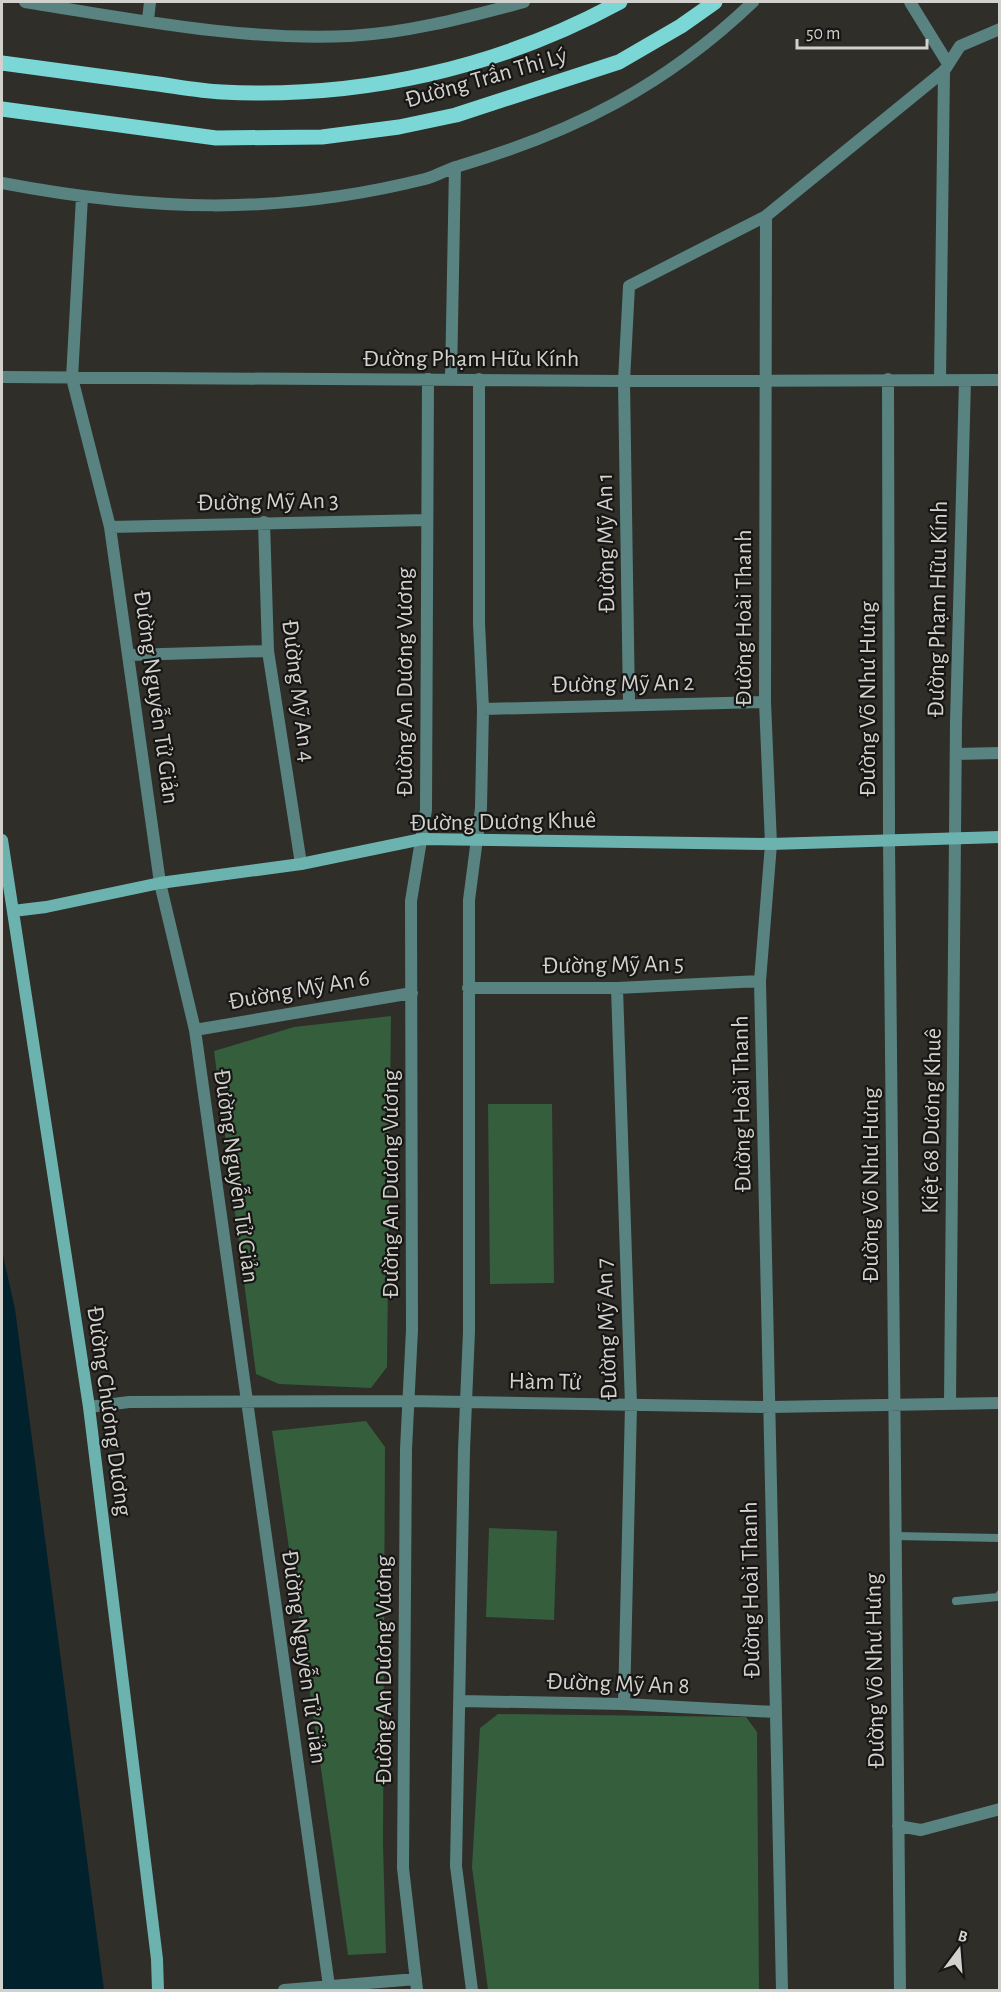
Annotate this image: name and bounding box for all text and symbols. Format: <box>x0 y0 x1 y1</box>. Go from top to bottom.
scale bar <box>797 12 928 50</box>
text: 50 m <box>806 25 840 43</box>
street label: Đường Trần Thị Lý <box>402 43 570 113</box>
street label: Đường Phạm Hữu Kính <box>363 347 579 371</box>
street label: Đường Mỹ An 1 <box>593 473 619 613</box>
street label: Đường Mỹ An 3 <box>197 489 339 515</box>
street label: Đường Phạm Hữu Kính <box>924 500 952 718</box>
street label: Đường Hoài Thanh <box>732 530 756 707</box>
street label: Đường An Dương Vương <box>393 567 417 796</box>
street label: Đường Nguyễn Tử Giản <box>129 588 184 805</box>
street label: Đường Võ Như Hưng <box>856 601 880 797</box>
street label: Đường Mỹ An 4 <box>277 618 319 764</box>
street label: Đường Mỹ An 2 <box>551 671 695 697</box>
street label: Đường Dương Khuê <box>410 808 596 836</box>
street label: Đường Mỹ An 5 <box>542 952 684 978</box>
street label: Đường Mỹ An 6 <box>226 966 372 1014</box>
street label: Đường Hoài Thanh <box>728 1015 756 1193</box>
street label: Kiệt 68 Dương Khuê <box>918 1028 946 1214</box>
street label: Đường Nguyễn Tử Giản <box>209 1067 264 1284</box>
street label: Đường An Dương Vương <box>379 1069 403 1298</box>
street label: Đường Võ Như Hưng <box>859 1087 883 1283</box>
street label: Đường Mỹ An 7 <box>593 1258 621 1400</box>
street label: Đường Chương Dương <box>82 1305 136 1518</box>
street label: Hàm Tử <box>508 1369 582 1395</box>
street label: Đường Hoài Thanh <box>737 1501 765 1679</box>
street label: Đường Nguyễn Tử Giản <box>277 1548 332 1765</box>
street label: Đường An Dương Vương <box>372 1555 396 1784</box>
street label: Đường Võ Như Hưng <box>861 1573 889 1769</box>
street label: Đường Mỹ An 8 <box>546 1670 690 1698</box>
north arrow <box>929 1920 989 1980</box>
text: B <box>956 1928 970 1946</box>

